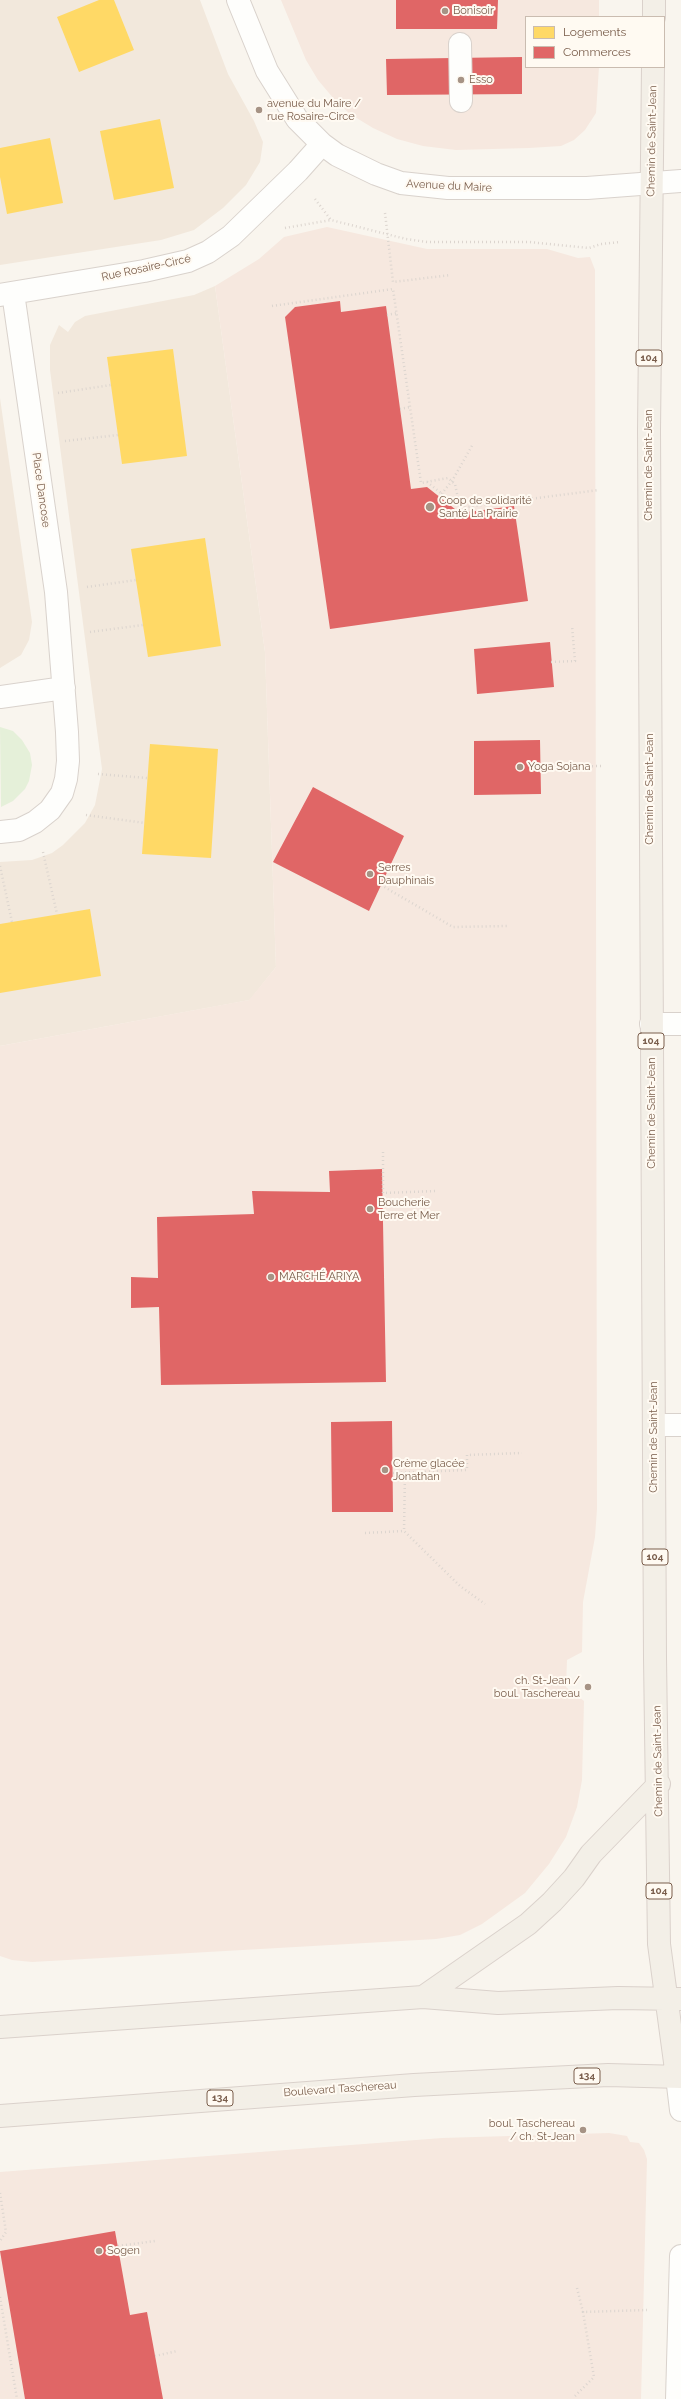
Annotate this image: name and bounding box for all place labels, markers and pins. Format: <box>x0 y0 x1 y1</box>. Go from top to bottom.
place label: Bonisoir <box>453 4 494 18</box>
marker: Bonisoir <box>440 6 450 16</box>
place label: Esso <box>469 73 493 87</box>
marker: Esso <box>456 75 466 85</box>
place label: avenue du Maire / rue Rosaire-Circe <box>267 97 361 123</box>
marker: avenue du Maire / rue Rosaire-Circe <box>254 105 264 115</box>
place label: Coop de solidarité Santé La Prairie <box>439 494 532 520</box>
marker: Coop de solidarité Santé La Prairie <box>424 501 436 513</box>
place label: Yoga Sojana <box>528 760 590 774</box>
marker: Yoga Sojana <box>515 762 525 772</box>
place label: Serres Dauphinais <box>378 861 434 887</box>
marker: Serres Dauphinais <box>365 869 375 879</box>
place label: Boucherie Terre et Mer <box>378 1196 440 1222</box>
marker: Boucherie Terre et Mer <box>365 1204 375 1214</box>
place label: MARCHÉ ARIYA <box>279 1270 360 1284</box>
marker: MARCHÉ ARIYA <box>266 1272 276 1282</box>
place label: Crème glacée Jonathan <box>393 1457 465 1483</box>
marker: Crème glacée Jonathan <box>380 1465 390 1475</box>
place label: ch. St-Jean / boul. Taschereau <box>494 1674 580 1700</box>
marker: ch. St-Jean / boul. Taschereau <box>583 1682 593 1692</box>
place label: boul. Taschereau / ch. St-Jean <box>489 2117 575 2143</box>
marker: boul. Taschereau / ch. St-Jean <box>578 2125 588 2135</box>
place label: Sogen <box>107 2244 140 2258</box>
marker: Sogen <box>94 2246 104 2256</box>

